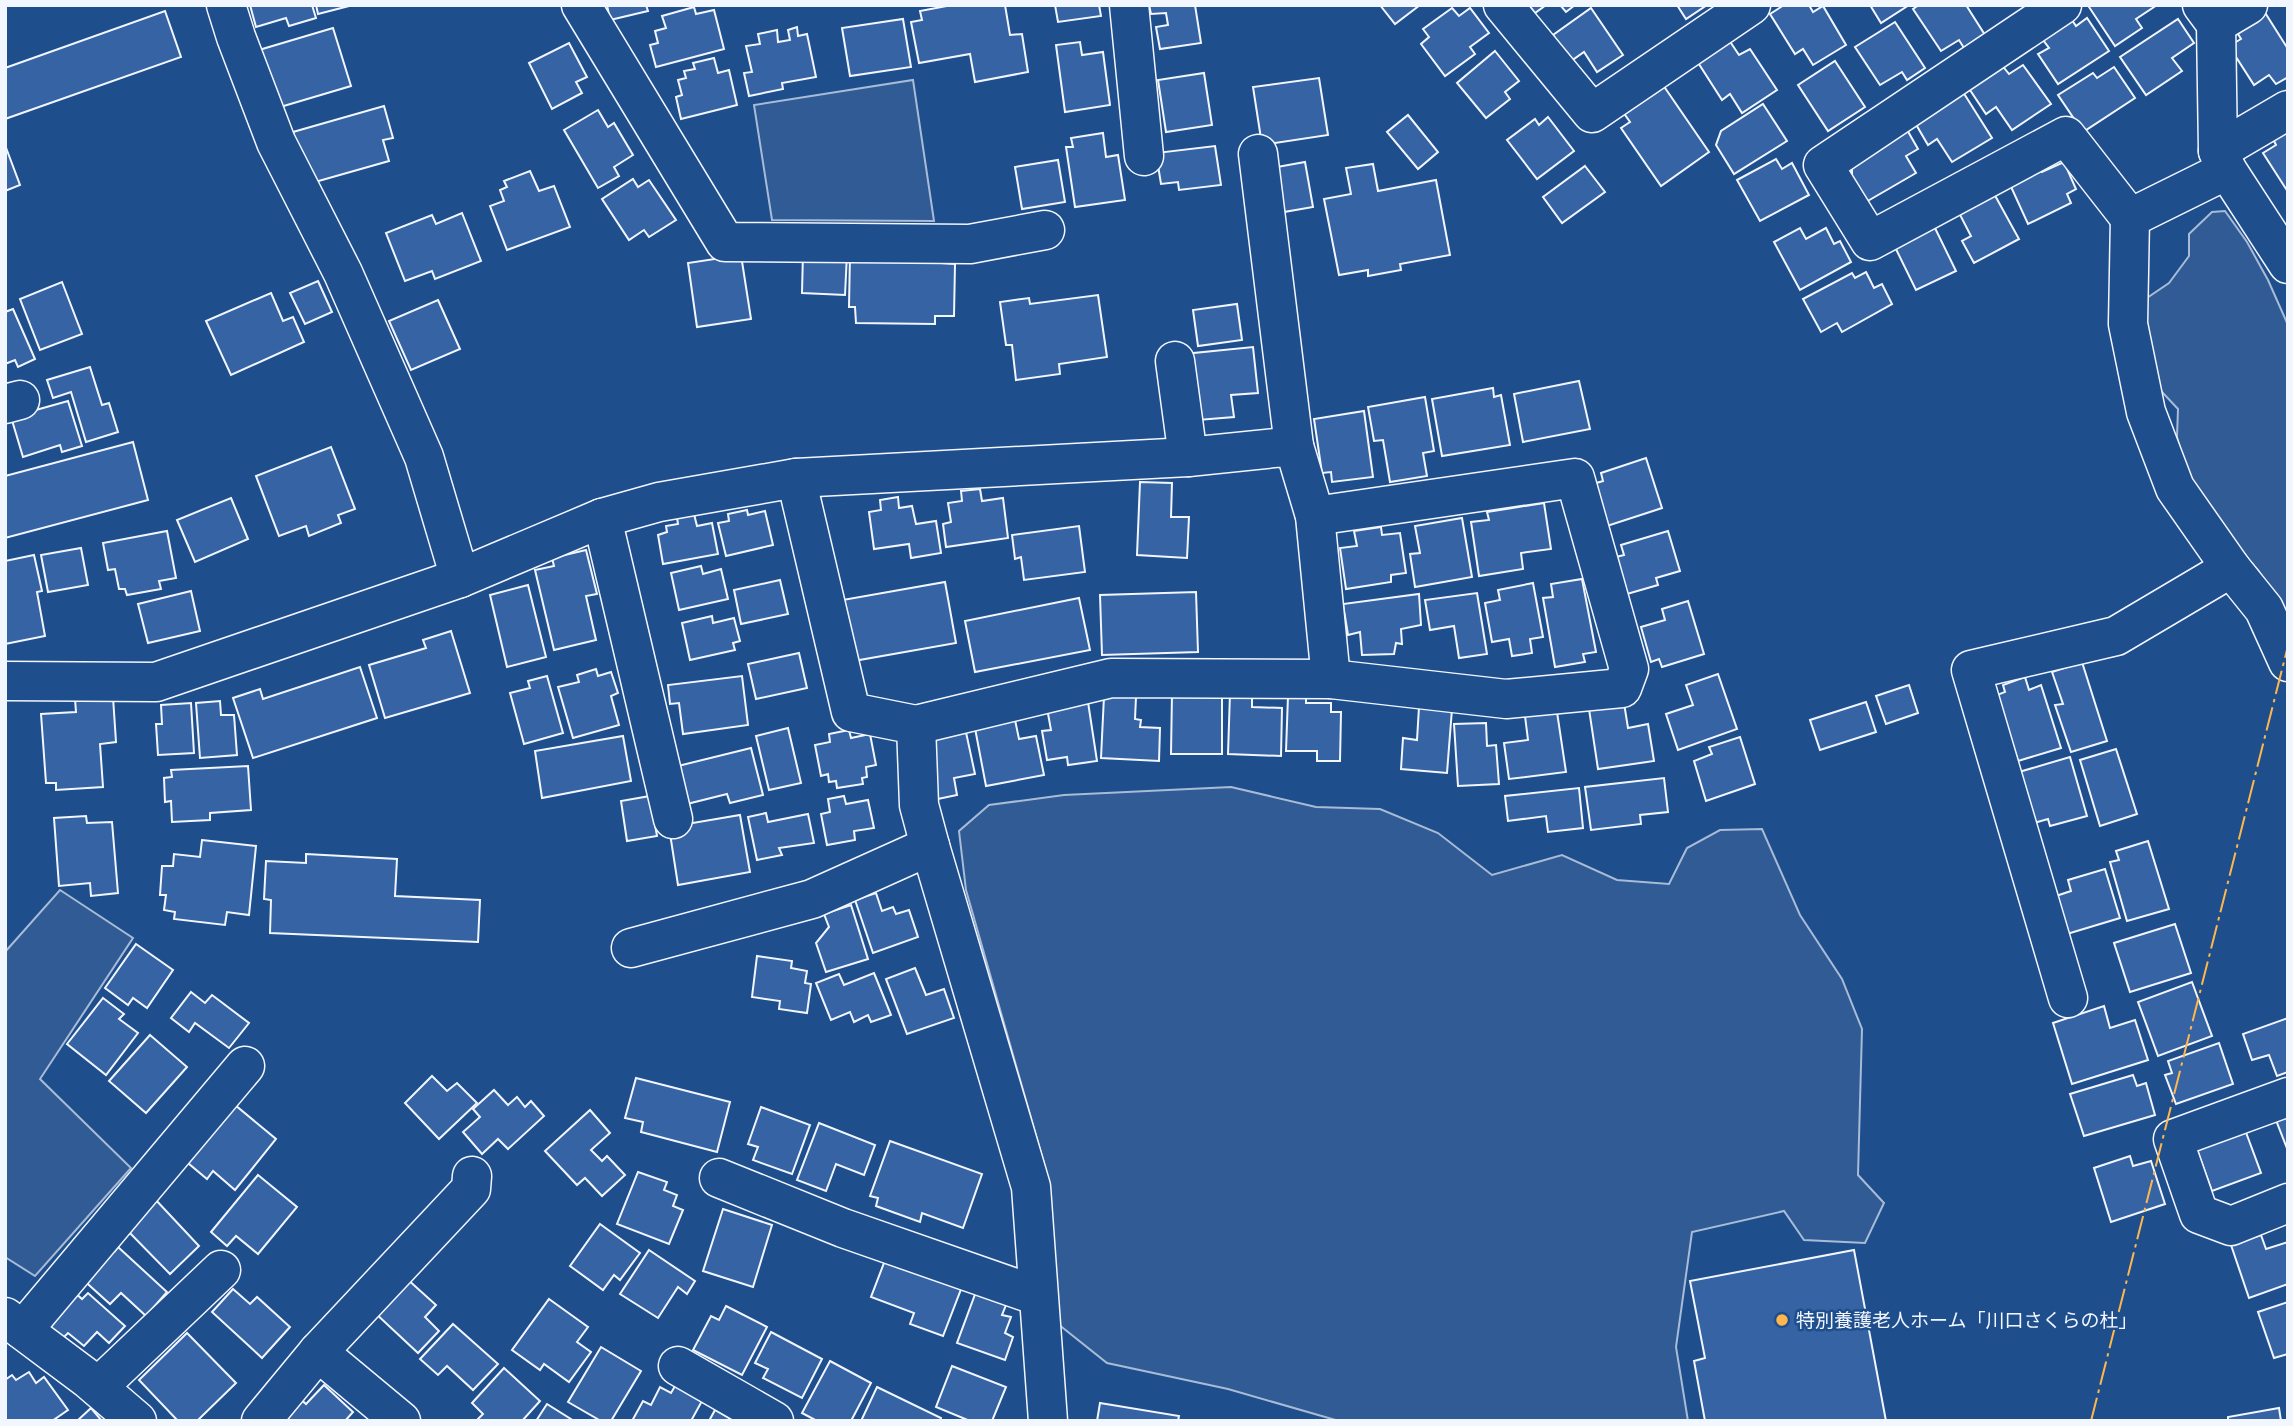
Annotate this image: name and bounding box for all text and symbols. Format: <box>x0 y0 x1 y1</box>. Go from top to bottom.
place label: 特別養護老人ホーム「川口さくらの杜」 <box>1796 1309 2137 1332</box>
marker: 特別養護老人ホーム「川口さくらの杜」 <box>1774 1312 1790 1328</box>

